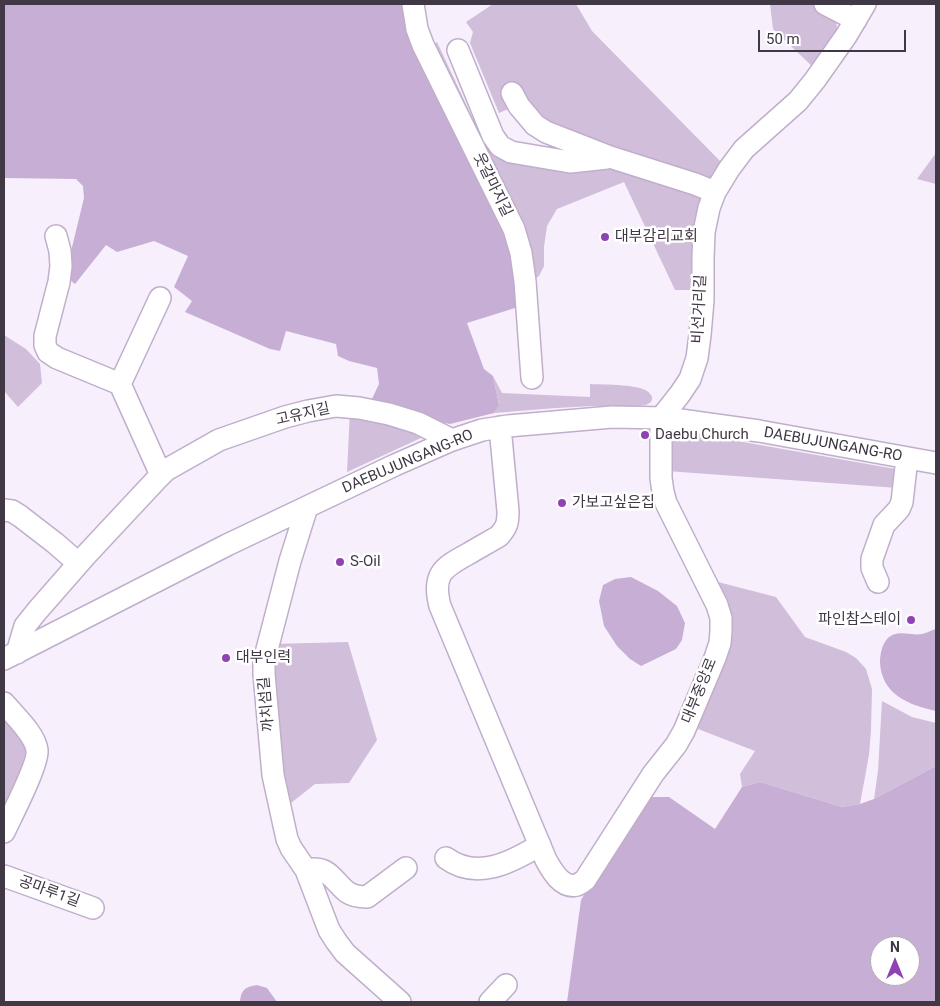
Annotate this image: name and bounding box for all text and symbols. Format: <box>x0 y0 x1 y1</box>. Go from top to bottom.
scale bar <box>760 20 908 52</box>
text: 50 m <box>766 30 800 48</box>
street label: 웃갈마지길 <box>469 150 515 220</box>
place label: 대부감리교회 <box>615 228 698 246</box>
marker: 대부감리교회 <box>599 231 611 243</box>
street label: 비선거리길 <box>689 274 711 344</box>
street label: 고유지길 <box>274 400 332 430</box>
street label: DAEBUJUNGANG-RO <box>762 424 904 466</box>
street label: DAEBUJUNGANG-RO <box>340 426 476 498</box>
place label: Daebu Church <box>655 426 749 444</box>
marker: Daebu Church <box>639 429 651 441</box>
place label: 가보고싶은집 <box>572 494 655 512</box>
marker: 가보고싶은집 <box>556 497 568 509</box>
place label: S-Oil <box>350 553 381 571</box>
marker: S-Oil <box>334 556 346 568</box>
place label: 파인참스테이 <box>818 611 901 629</box>
marker: 파인참스테이 <box>905 614 917 626</box>
place label: 대부인력 <box>236 649 291 667</box>
marker: 대부인력 <box>220 652 232 664</box>
street label: 대부중앙로 <box>679 656 721 726</box>
street label: 까치섬길 <box>256 676 278 732</box>
street label: 공마루1길 <box>16 873 82 911</box>
north arrow <box>870 936 920 986</box>
text: N <box>890 939 900 955</box>

